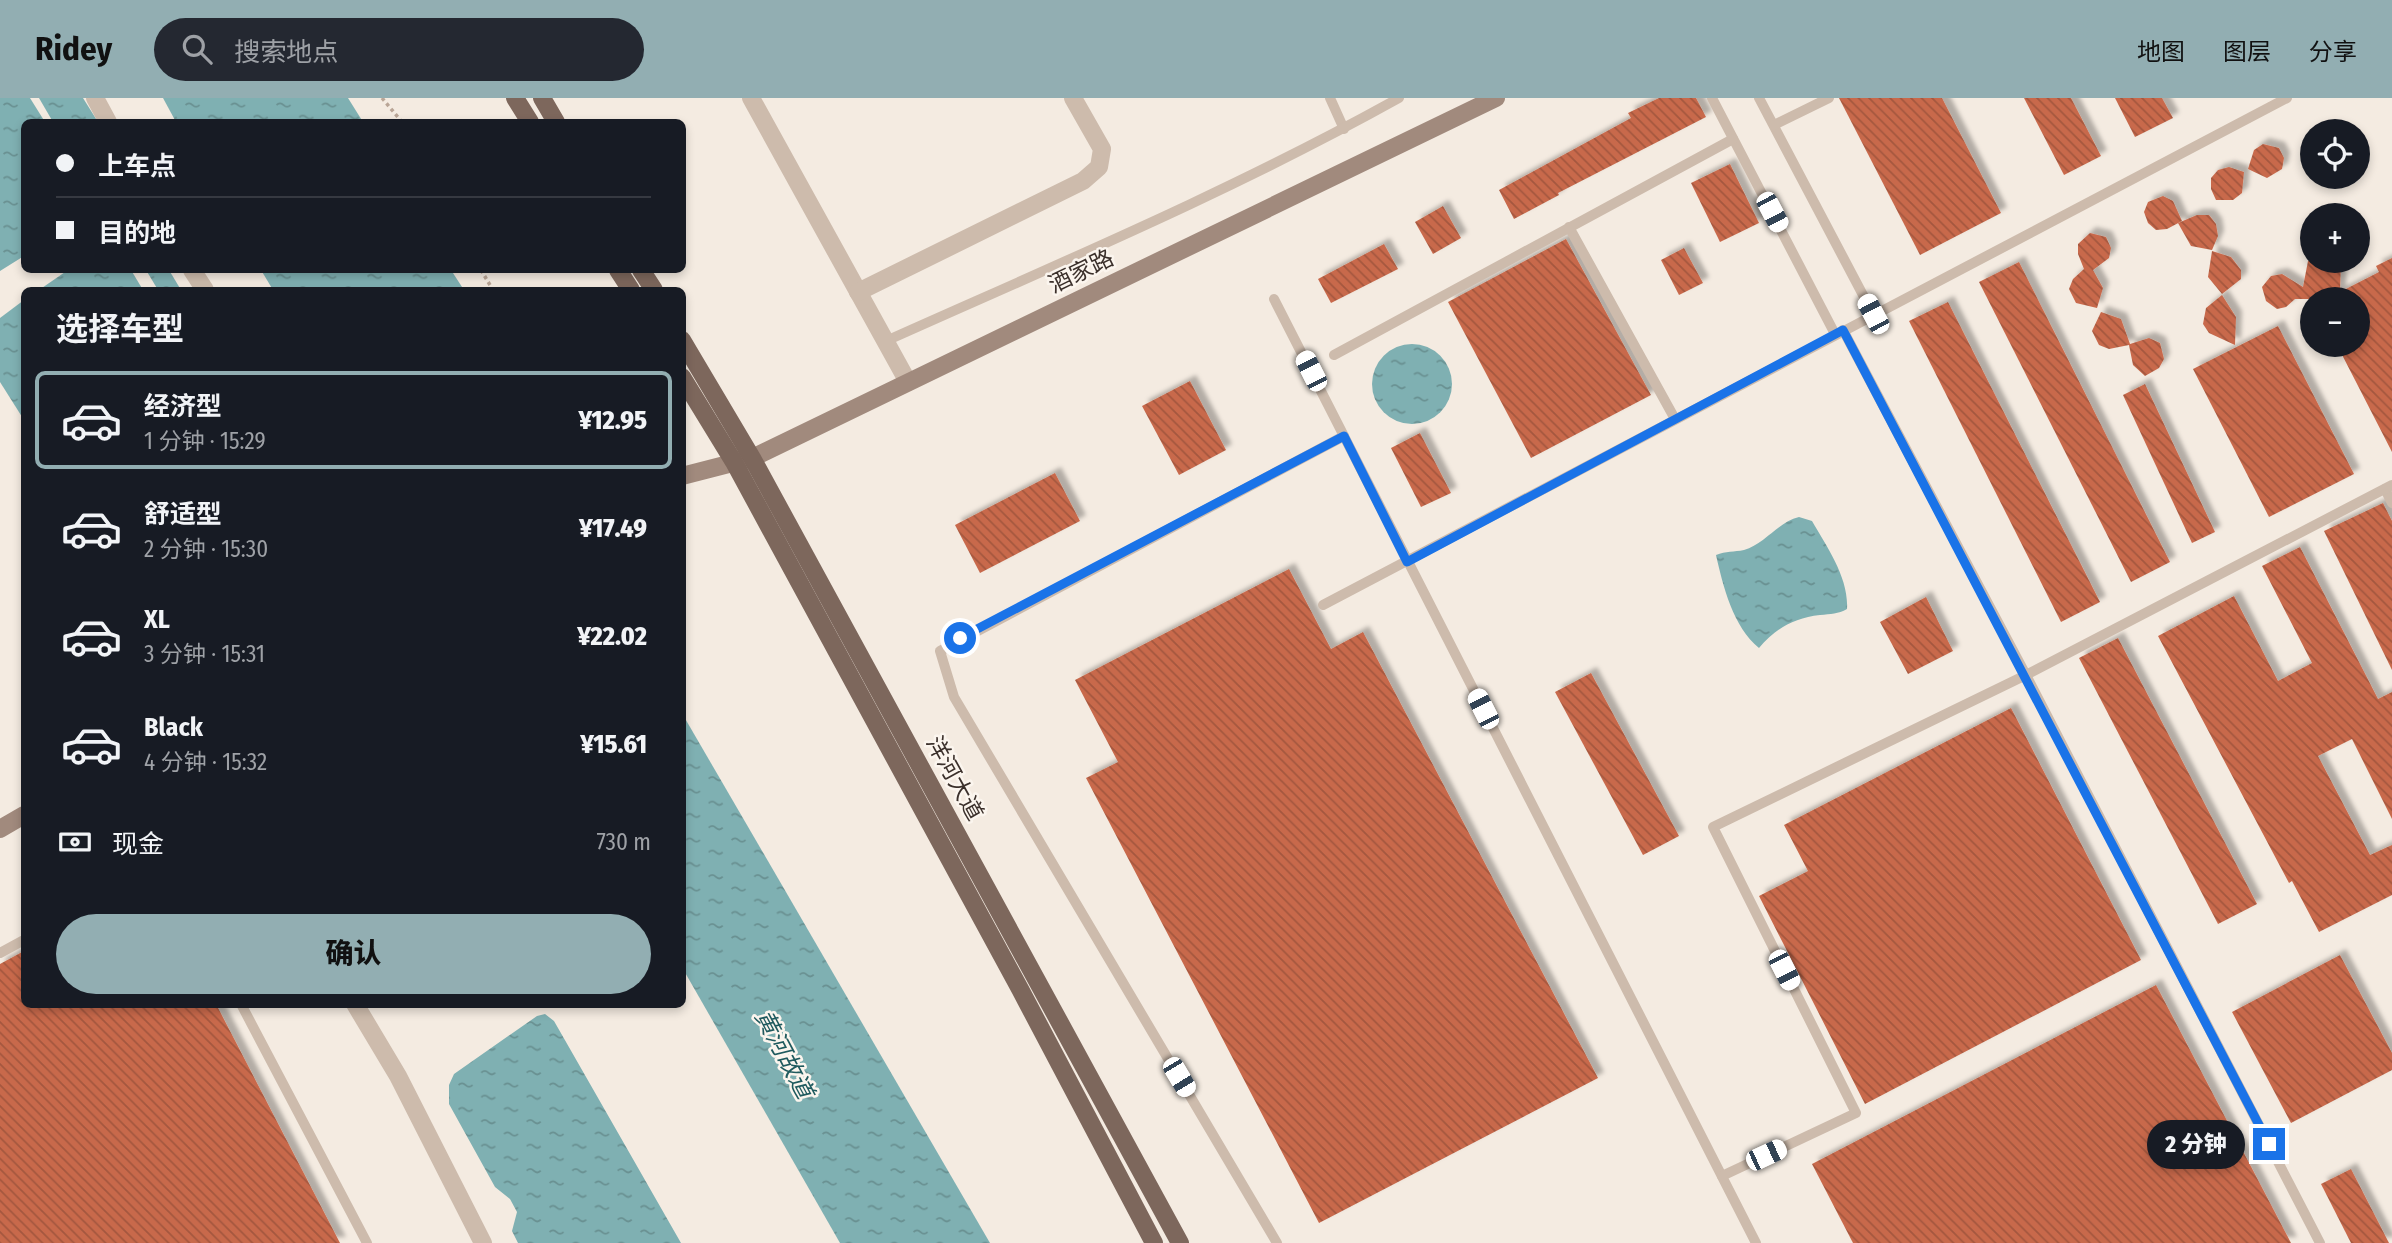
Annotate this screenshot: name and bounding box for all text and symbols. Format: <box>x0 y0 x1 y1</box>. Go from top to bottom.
search box <box>154 18 644 81</box>
text: Ridey <box>35 29 112 69</box>
icon: search <box>178 30 216 68</box>
text: 搜索地点 <box>234 37 338 68</box>
text: 地图 <box>2137 38 2185 66</box>
text: 图层 <box>2223 38 2271 66</box>
text: 分享 <box>2309 38 2357 66</box>
map controls <box>2300 119 2370 357</box>
button: locate <box>2300 119 2370 189</box>
text: 上车点 <box>98 151 176 182</box>
car <box>1753 189 1792 235</box>
button: + <box>2300 203 2370 273</box>
text: 目的地 <box>98 218 176 249</box>
street label: 酒家路 <box>1044 243 1118 299</box>
button: − <box>2300 287 2370 357</box>
car <box>1854 291 1893 337</box>
text: 选择车型 <box>56 310 184 348</box>
car <box>1293 348 1330 394</box>
icon: car <box>60 389 123 452</box>
text: 经济型 <box>144 391 222 422</box>
text: ¥12.95 <box>578 405 647 436</box>
text: 1 分钟 · 15:29 <box>144 427 266 455</box>
icon: car <box>60 497 123 560</box>
text: 舒适型 <box>144 499 222 530</box>
text: ¥17.49 <box>579 513 647 544</box>
text: 2 分钟 · 15:30 <box>144 535 268 563</box>
text: XL <box>144 604 170 635</box>
icon: car <box>60 605 123 668</box>
text: ¥22.02 <box>577 621 647 652</box>
route start <box>944 622 976 654</box>
text: 3 分钟 · 15:31 <box>144 640 265 668</box>
car <box>1465 686 1502 732</box>
text: Black <box>144 712 203 743</box>
icon: car <box>60 713 123 776</box>
text: ¥15.61 <box>580 729 647 760</box>
street label: 洋河大道 <box>920 731 990 825</box>
text: 4 分钟 · 15:32 <box>144 748 267 776</box>
icon: cash <box>56 823 94 861</box>
text: 730 m <box>596 828 651 856</box>
text: 现金 <box>112 829 164 860</box>
button: 确认 <box>56 914 651 994</box>
car <box>1766 947 1803 993</box>
water label: 黄河故道 <box>749 1005 820 1106</box>
car <box>1160 1054 1199 1100</box>
callout: 2 分钟 <box>2146 1119 2244 1168</box>
route end <box>2253 1128 2285 1160</box>
text: 2 分钟 <box>2165 1130 2227 1158</box>
car <box>1743 1137 1790 1173</box>

